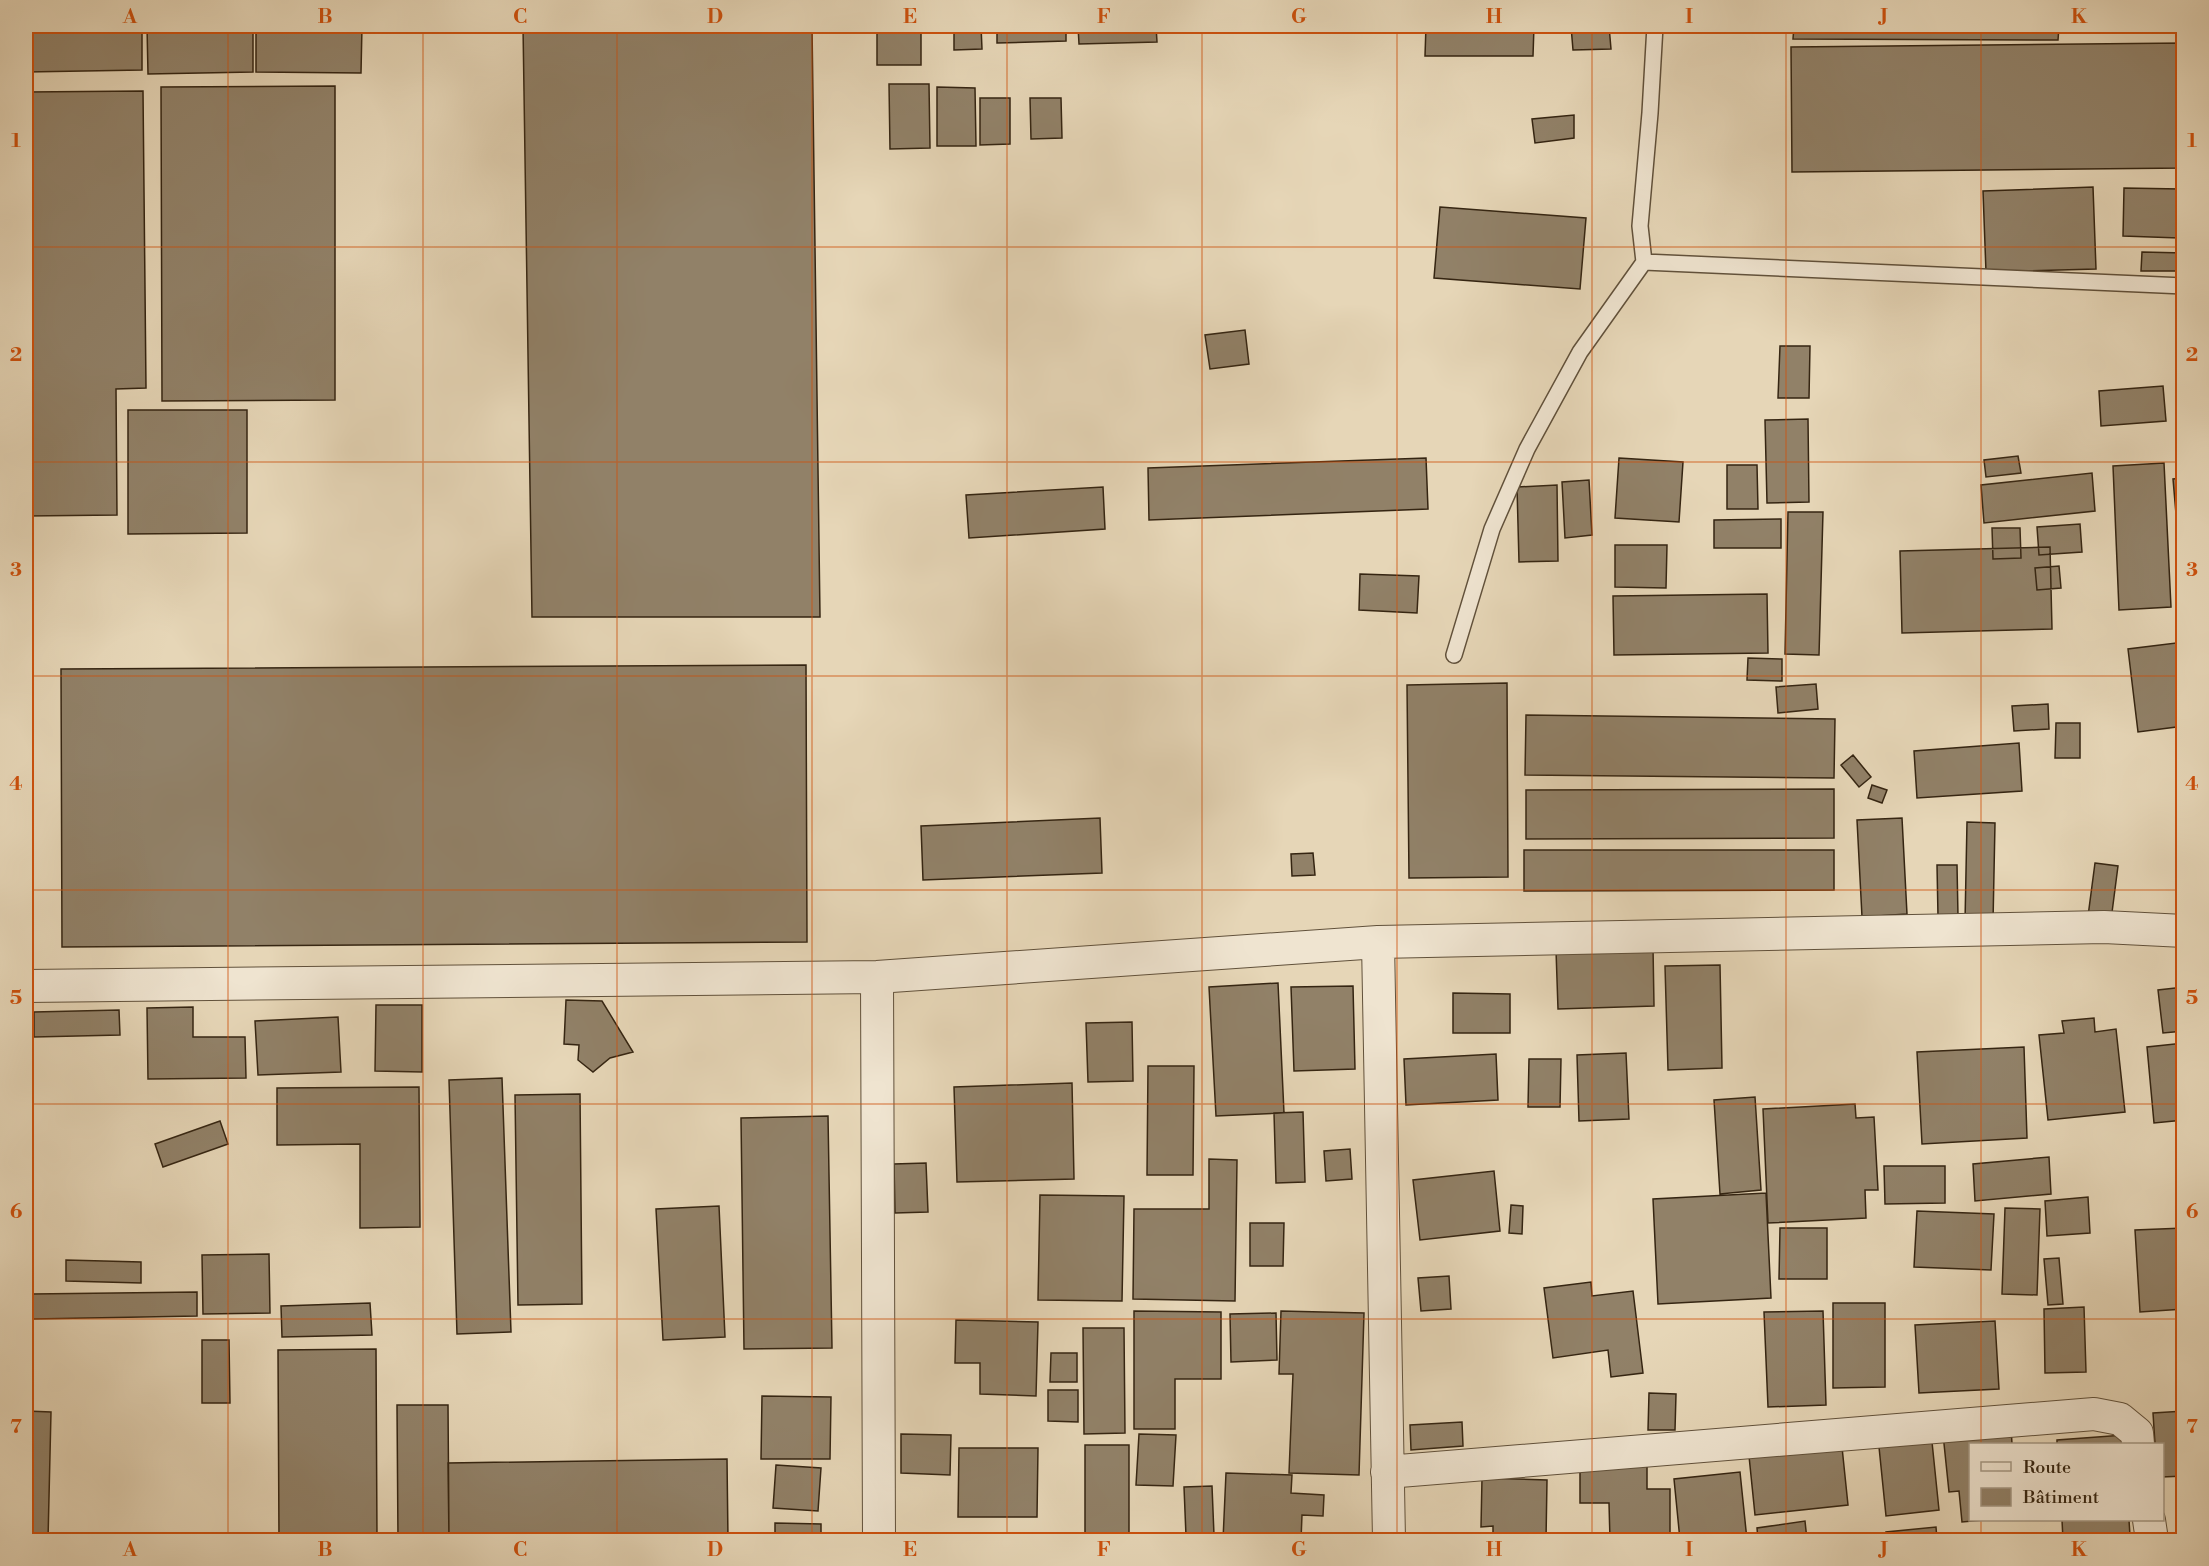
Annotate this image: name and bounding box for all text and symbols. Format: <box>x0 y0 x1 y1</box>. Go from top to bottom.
text: A <box>122 5 138 30</box>
text: B <box>317 5 333 30</box>
text: C <box>513 5 527 30</box>
text: D <box>707 5 723 30</box>
text: E <box>903 5 917 30</box>
text: F <box>1097 5 1111 30</box>
text: G <box>1291 5 1307 30</box>
text: H <box>1486 5 1503 30</box>
text: I <box>1685 5 1693 30</box>
text: J <box>1877 5 1888 30</box>
text: K <box>2071 5 2088 30</box>
text: 1 <box>11 129 21 154</box>
text: 1 <box>2187 129 2197 154</box>
text: 2 <box>10 343 22 368</box>
text: 2 <box>2186 343 2198 368</box>
text: 3 <box>10 558 22 583</box>
text: 3 <box>2186 558 2198 583</box>
text: 4 <box>9 772 23 797</box>
text: 4 <box>2185 772 2199 797</box>
text: 5 <box>10 986 22 1011</box>
text: 5 <box>2186 986 2198 1011</box>
text: 6 <box>10 1200 23 1225</box>
text: 6 <box>2186 1200 2199 1225</box>
text: 7 <box>10 1415 22 1440</box>
text: 7 <box>2186 1415 2198 1440</box>
legend <box>1969 1443 2164 1521</box>
text: Route <box>2023 1456 2071 1479</box>
text: Bâtiment <box>2022 1486 2100 1509</box>
text: A <box>122 1538 138 1563</box>
text: B <box>317 1538 333 1563</box>
text: C <box>513 1538 527 1563</box>
text: D <box>707 1538 723 1563</box>
text: E <box>903 1538 917 1563</box>
text: F <box>1097 1538 1111 1563</box>
text: G <box>1291 1538 1307 1563</box>
text: H <box>1486 1538 1503 1563</box>
text: I <box>1685 1538 1693 1563</box>
text: J <box>1877 1538 1888 1563</box>
text: K <box>2071 1538 2088 1563</box>

